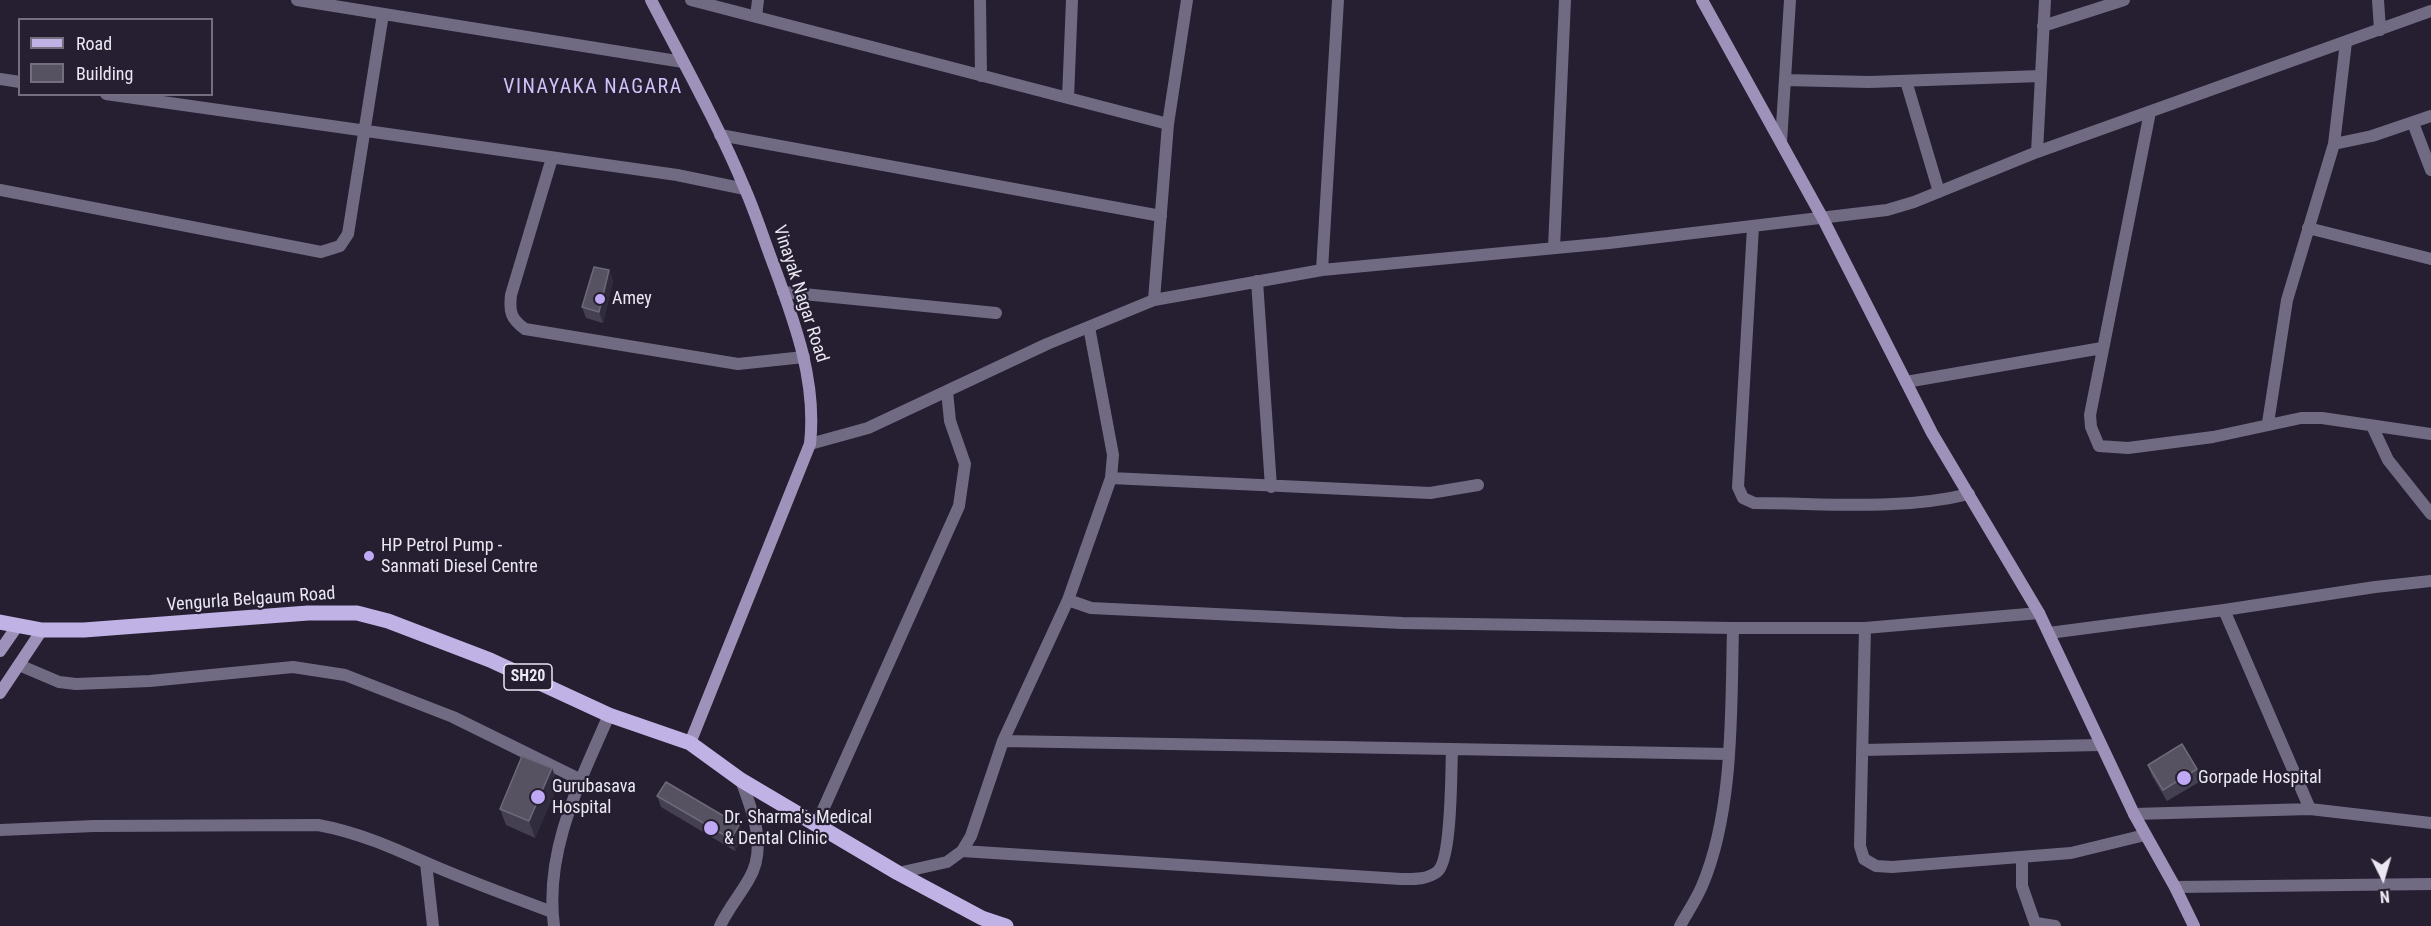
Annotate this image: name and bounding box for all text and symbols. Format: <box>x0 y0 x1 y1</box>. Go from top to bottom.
legend <box>18 18 213 96</box>
text: Road <box>76 33 112 54</box>
text: Building <box>76 63 133 84</box>
district label: VINAYAKA NAGARA <box>503 76 683 100</box>
street label: Vinayak Nagar Road <box>768 223 832 365</box>
place label: Amey <box>612 288 652 310</box>
marker: Amey <box>593 292 607 306</box>
place label: HP Petrol Pump - Sanmati Diesel Centre <box>381 535 538 578</box>
marker: HP Petrol Pump - Sanmati Diesel Centre <box>362 549 376 563</box>
street label: Vengurla Belgaum Road <box>166 583 336 617</box>
road number: SH20 <box>504 664 552 690</box>
place label: Gorpade Hospital <box>2198 767 2322 789</box>
marker: Gorpade Hospital <box>2175 769 2193 787</box>
place label: Gurubasava Hospital <box>552 776 636 818</box>
marker: Gurubasava Hospital <box>529 788 547 806</box>
place label: Dr. Sharma's Medical & Dental Clinic <box>724 807 872 850</box>
marker: Dr. Sharma's Medical & Dental Clinic <box>702 819 720 837</box>
north arrow <box>2353 848 2413 908</box>
text: N <box>2379 887 2390 906</box>

